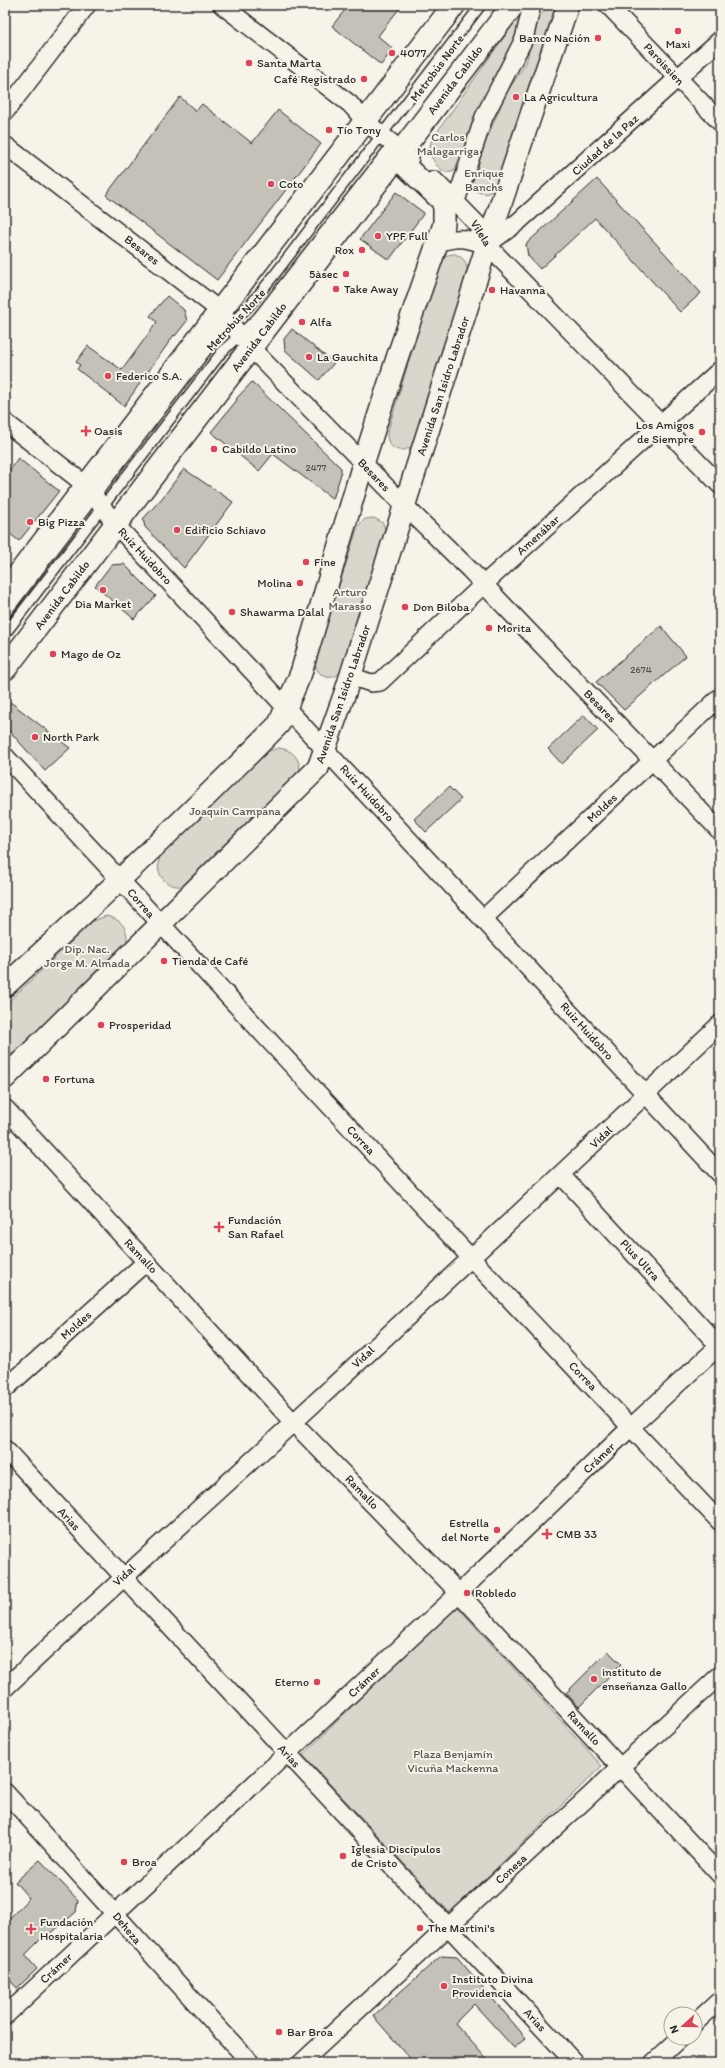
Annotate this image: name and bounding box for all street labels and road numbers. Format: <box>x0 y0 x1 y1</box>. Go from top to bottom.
street label: Metrobús Norte <box>407 32 467 104</box>
street label: Paroissien <box>641 40 687 88</box>
street label: Avenida Cabildo <box>424 43 486 117</box>
street label: Ciudad de la Paz <box>569 111 642 179</box>
street label: Vilela <box>467 217 495 250</box>
street label: Besares <box>122 232 162 268</box>
street label: Metrobús Norte <box>204 286 269 354</box>
street label: Avenida Cabildo <box>228 300 290 374</box>
street label: Avenida San Isidro Labrador <box>414 314 472 457</box>
street label: Besares <box>355 456 393 494</box>
street label: Amenábar <box>514 512 563 558</box>
street label: Ruiz Huidobro <box>115 525 175 587</box>
street label: Avenida Cabildo <box>31 558 93 632</box>
street label: Avenida San Isidro Labrador <box>313 622 373 765</box>
street label: Besares <box>581 687 619 725</box>
street label: Ruiz Huidobro <box>337 762 397 824</box>
street label: Moldes <box>584 790 620 826</box>
street label: Correa <box>124 885 158 921</box>
street label: Ruiz Huidobro <box>557 999 617 1063</box>
street label: Correa <box>344 1122 379 1158</box>
street label: Vidal <box>587 1122 616 1151</box>
street label: Ramallo <box>121 1236 161 1276</box>
street label: Plus Ultra <box>617 1236 663 1284</box>
street label: Moldes <box>58 1308 94 1342</box>
street label: Vidal <box>349 1343 378 1371</box>
street label: Correa <box>566 1359 601 1394</box>
street label: Crámer <box>580 1439 618 1477</box>
street label: Ramallo <box>342 1472 382 1512</box>
street label: Arias <box>55 1504 83 1534</box>
street label: Vidal <box>110 1561 139 1589</box>
street label: Crámer <box>345 1664 383 1700</box>
street label: Ramallo <box>564 1708 604 1748</box>
street label: Arias <box>275 1741 303 1771</box>
street label: Conesa <box>492 1850 530 1887</box>
street label: Deheza <box>110 1909 145 1947</box>
street label: Crámer <box>37 1950 75 1986</box>
street label: Arias <box>521 2005 549 2035</box>

